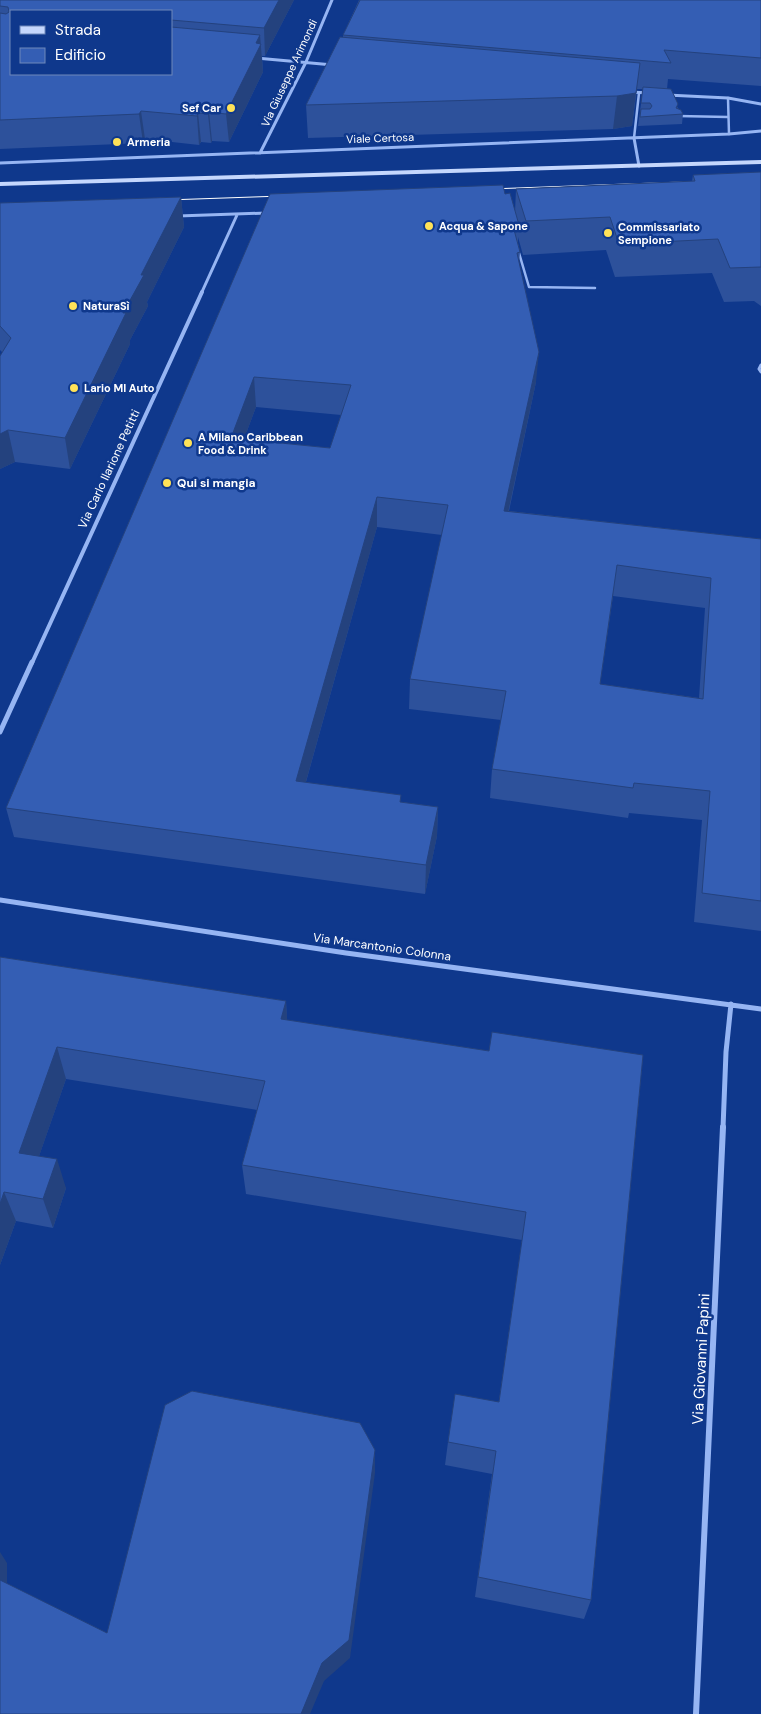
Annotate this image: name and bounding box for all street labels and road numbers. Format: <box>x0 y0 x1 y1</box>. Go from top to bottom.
street label: Via Giuseppe Arimondi <box>258 17 320 129</box>
street label: Viale Certosa <box>346 130 414 146</box>
street label: Via Carlo Ilarione Petitti <box>74 407 144 531</box>
street label: Via Marcantonio Colonna <box>312 929 452 965</box>
street label: Via Giovanni Papini <box>688 1293 714 1425</box>

